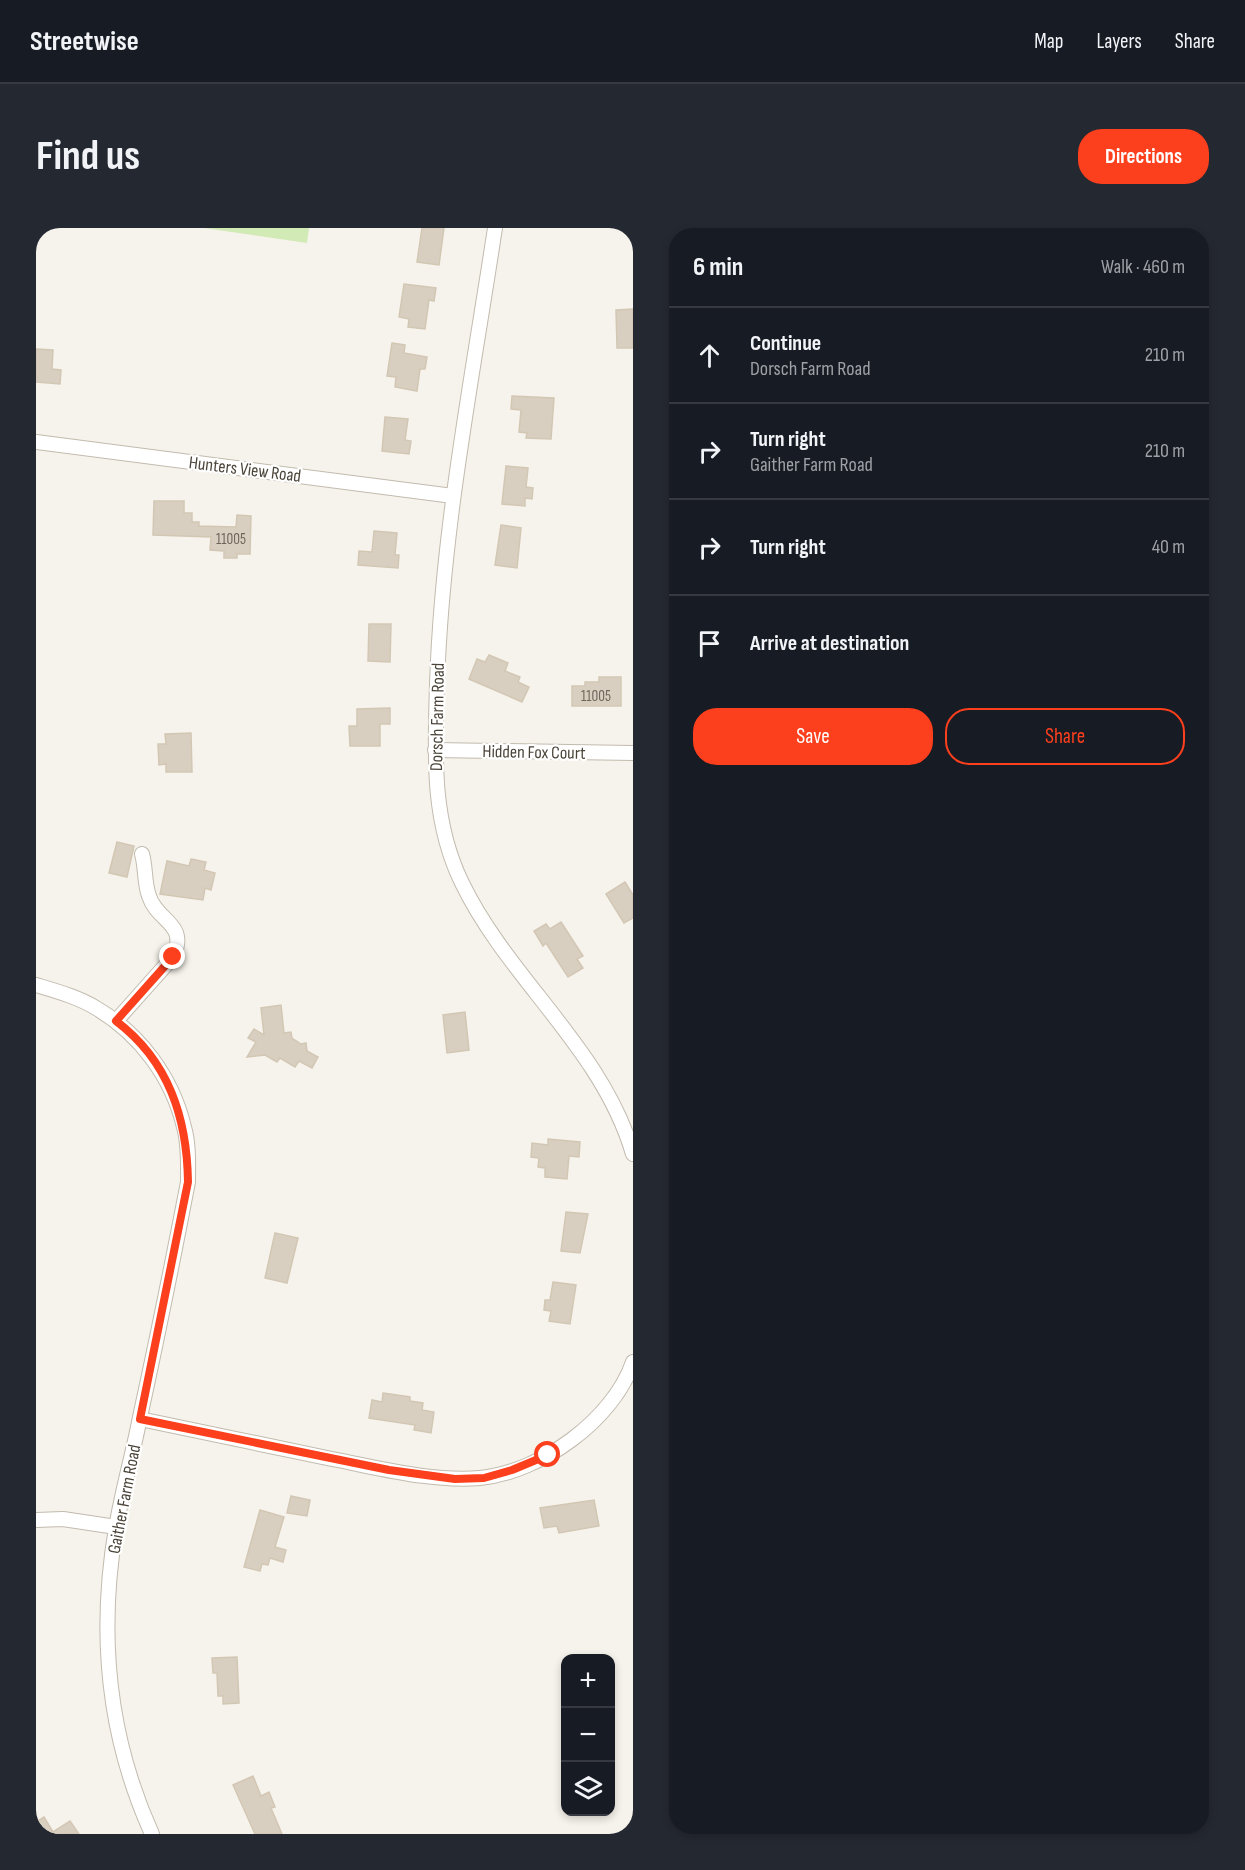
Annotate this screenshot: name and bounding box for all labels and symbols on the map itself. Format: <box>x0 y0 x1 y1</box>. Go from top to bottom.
street label: Hunters View Road <box>188 452 302 487</box>
house number: 11005 <box>216 530 246 549</box>
street label: Dorsch Farm Road <box>426 663 449 771</box>
house number: 11005 <box>581 687 611 706</box>
street label: Hidden Fox Court <box>482 741 586 764</box>
route end <box>159 943 185 969</box>
route start <box>534 1441 560 1467</box>
street label: Gaither Farm Road <box>104 1443 145 1555</box>

